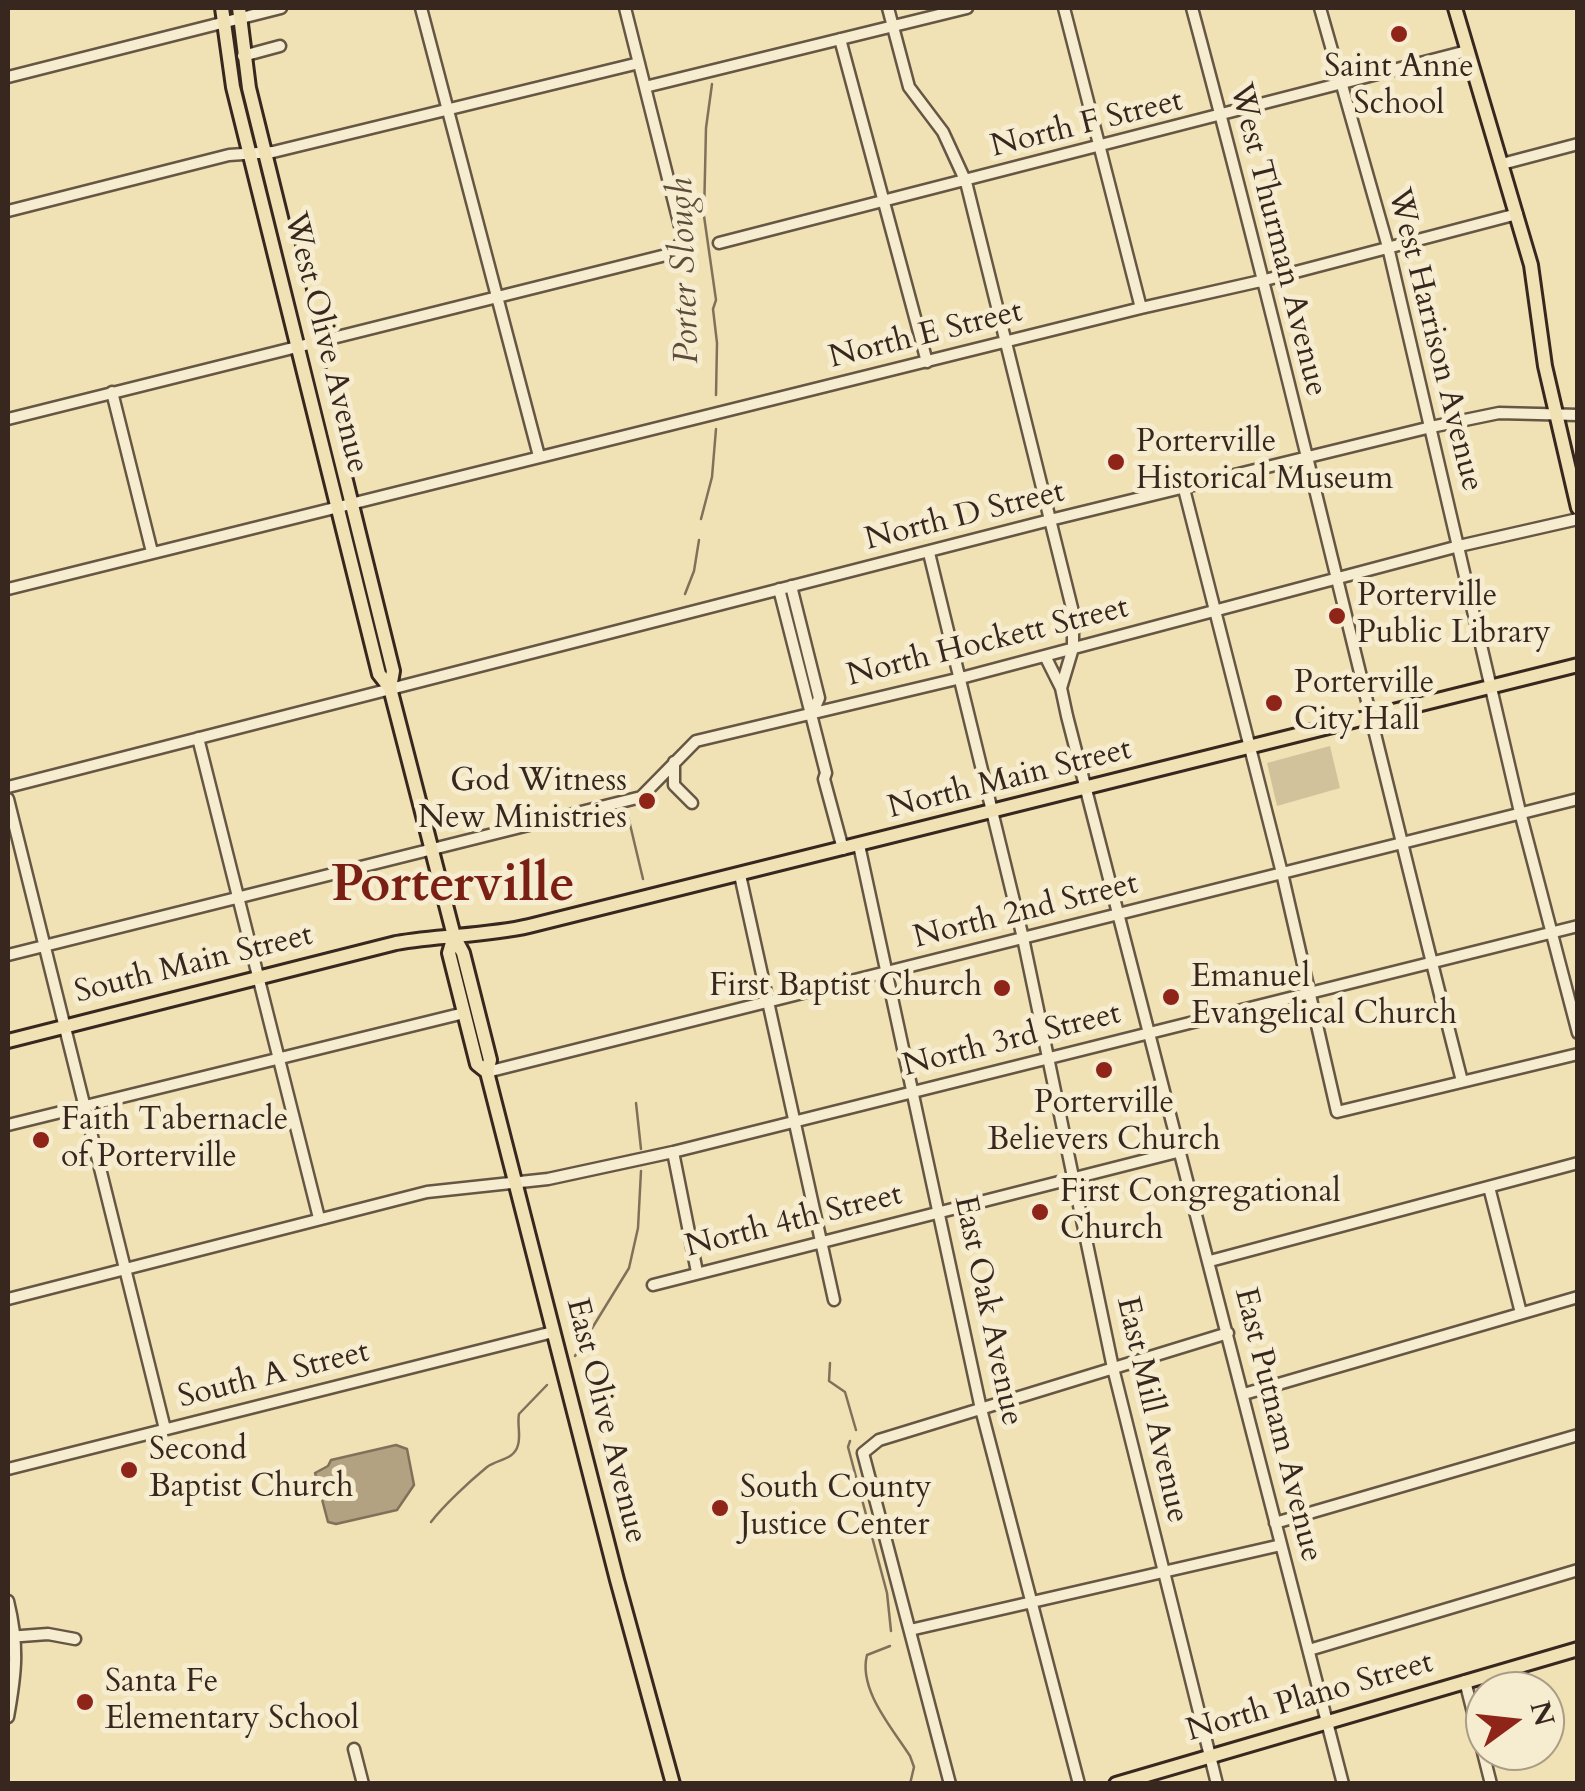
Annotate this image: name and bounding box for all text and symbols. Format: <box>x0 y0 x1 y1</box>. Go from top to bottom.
marker: Saint Anne School <box>1388 23 1410 45</box>
place label: Saint Anne School <box>1324 50 1474 125</box>
street label: West Thurman Avenue <box>1220 80 1334 400</box>
street label: North F Street <box>987 83 1187 167</box>
water label: Porter Slough <box>662 177 710 365</box>
street label: West Harrison Avenue <box>1378 185 1490 495</box>
street label: West Olive Avenue <box>274 209 376 477</box>
street label: North E Street <box>825 293 1027 379</box>
place label: Porterville Historical Museum <box>1136 425 1393 500</box>
marker: Porterville Historical Museum <box>1105 451 1127 473</box>
street label: North D Street <box>861 474 1069 560</box>
place label: Porterville Public Library <box>1357 579 1551 654</box>
street label: North Hockett Street <box>843 589 1133 697</box>
marker: Porterville Public Library <box>1326 605 1348 627</box>
place label: Porterville City Hall <box>1294 666 1434 741</box>
marker: Porterville City Hall <box>1263 692 1285 714</box>
street label: North Main Street <box>884 731 1136 829</box>
place label: God Witness New Ministries <box>418 764 627 839</box>
marker: God Witness New Ministries <box>636 790 658 812</box>
district label: Porterville <box>331 857 575 919</box>
street label: North 2nd Street <box>910 866 1142 958</box>
street label: South Main Street <box>71 917 317 1013</box>
place label: Emanuel Evangelical Church <box>1191 960 1457 1035</box>
place label: First Baptist Church <box>709 969 982 1007</box>
marker: First Baptist Church <box>991 977 1013 999</box>
marker: Emanuel Evangelical Church <box>1160 986 1182 1008</box>
street label: North 3rd Street <box>899 995 1125 1087</box>
marker: Porterville Believers Church <box>1093 1059 1115 1081</box>
place label: Porterville Believers Church <box>987 1086 1221 1161</box>
place label: Faith Tabernacle of Porterville <box>61 1103 288 1178</box>
marker: Faith Tabernacle of Porterville <box>30 1129 52 1151</box>
place label: First Congregational Church <box>1060 1175 1341 1250</box>
street label: North 4th Street <box>682 1176 906 1268</box>
street label: East Oak Avenue <box>944 1193 1030 1429</box>
marker: First Congregational Church <box>1029 1201 1051 1223</box>
street label: East Putnam Avenue <box>1224 1284 1330 1566</box>
street label: East Mill Avenue <box>1106 1293 1196 1527</box>
street label: East Olive Avenue <box>556 1295 654 1547</box>
street label: South A Street <box>175 1334 373 1418</box>
place label: Second Baptist Church <box>149 1433 354 1508</box>
marker: Second Baptist Church <box>118 1459 140 1481</box>
place label: South County Justice Center <box>740 1471 932 1546</box>
marker: South County Justice Center <box>709 1497 731 1519</box>
street label: North Plano Street <box>1182 1644 1438 1752</box>
place label: Santa Fe Elementary School <box>105 1665 359 1740</box>
north arrow <box>1465 1671 1565 1771</box>
marker: Santa Fe Elementary School <box>74 1691 96 1713</box>
text: N <box>1521 1697 1564 1730</box>

